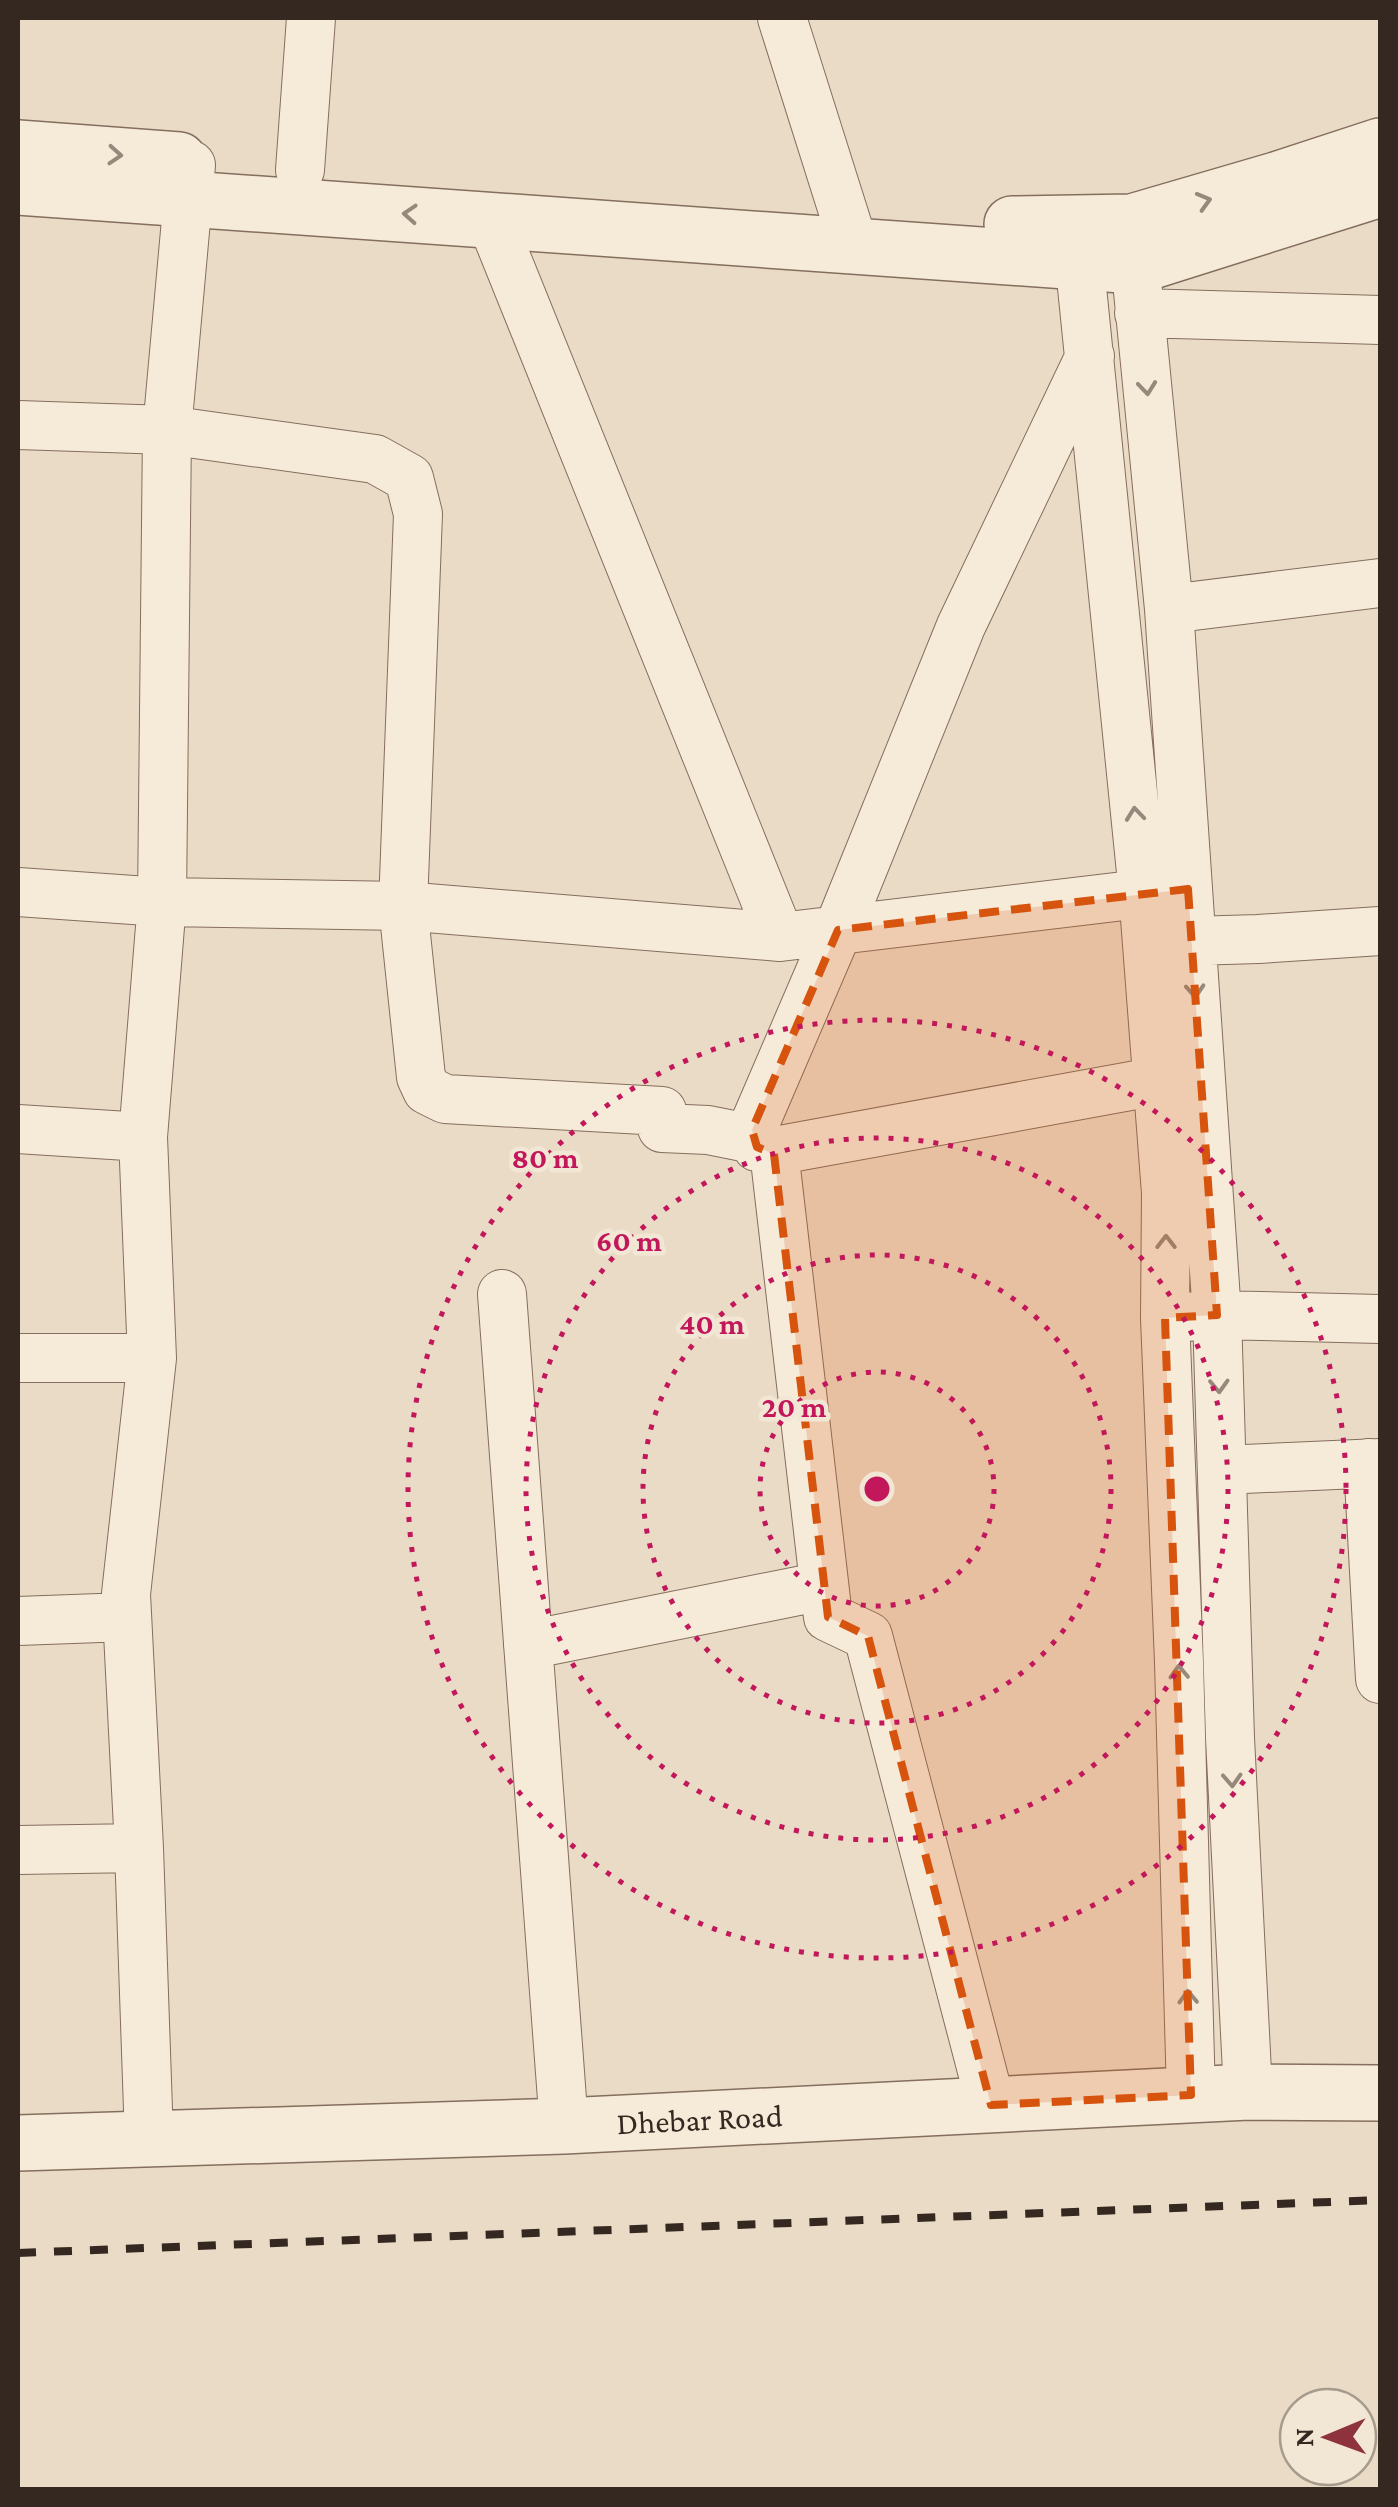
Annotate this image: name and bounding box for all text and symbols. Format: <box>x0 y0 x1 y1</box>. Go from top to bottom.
one-way arrow <box>107 144 123 166</box>
one-way arrow <box>1195 192 1212 213</box>
one-way arrow <box>402 204 418 226</box>
one-way arrow <box>1135 381 1157 397</box>
one-way arrow <box>1125 805 1146 821</box>
one-way arrow <box>1184 984 1205 1000</box>
text: 80 m <box>512 1141 579 1174</box>
text: 60 m <box>596 1224 662 1257</box>
one-way arrow <box>1155 1234 1177 1250</box>
text: 40 m <box>679 1307 745 1340</box>
one-way arrow <box>1209 1378 1230 1394</box>
text: 20 m <box>762 1390 827 1423</box>
centre of rings <box>859 1471 895 1507</box>
one-way arrow <box>1169 1664 1190 1680</box>
one-way arrow <box>1221 1773 1242 1789</box>
one-way arrow <box>1178 1989 1199 2005</box>
street label: Dhebar Road <box>616 2097 783 2141</box>
north arrow <box>1278 2387 1378 2487</box>
text: N <box>1288 2428 1319 2447</box>

